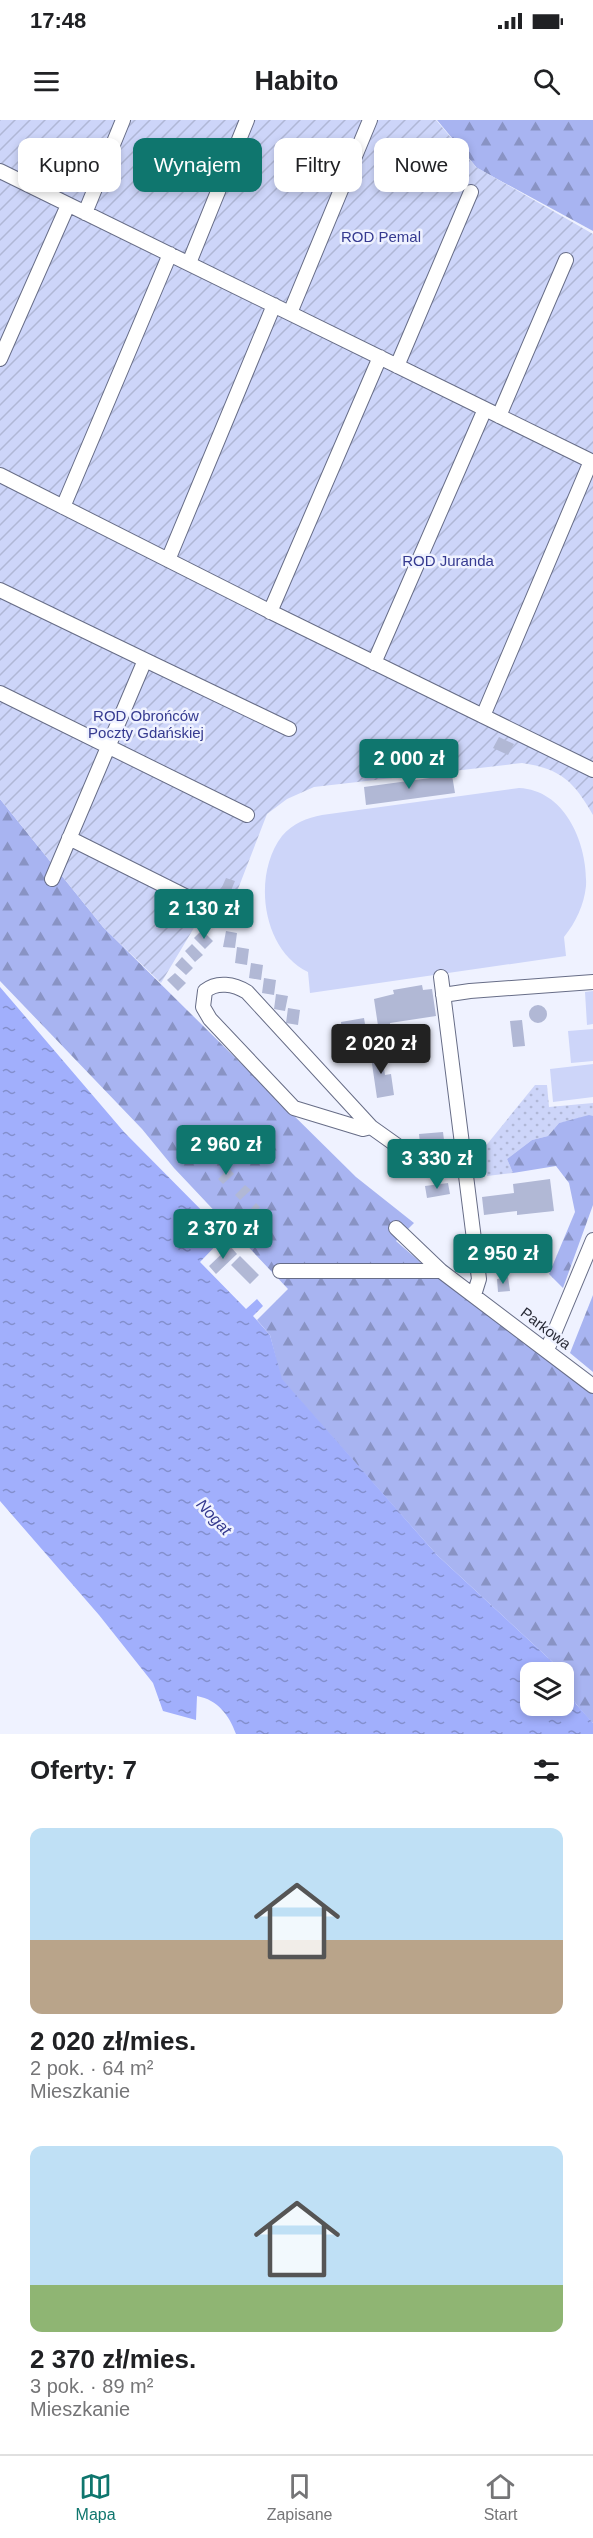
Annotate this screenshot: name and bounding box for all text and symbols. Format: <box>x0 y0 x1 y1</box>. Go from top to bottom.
text: 17:48 <box>30 8 86 33</box>
icon: menu <box>30 65 63 98</box>
icon: search <box>530 65 563 98</box>
text: Habito <box>255 66 339 96</box>
chip: Kupno <box>18 138 121 192</box>
chip: Wynajem <box>133 138 262 192</box>
chip: Filtry <box>274 138 362 192</box>
chip: Nowe <box>374 138 469 192</box>
park label: ROD Pemal <box>341 228 421 245</box>
park label: ROD Juranda <box>402 552 495 569</box>
park label: ROD Obrońców Poczty Gdańskiej <box>88 707 204 741</box>
pin: 2 000 zł <box>347 739 471 790</box>
text: 2 000 zł <box>373 747 445 769</box>
pin: 2 130 zł <box>142 889 266 940</box>
text: 2 130 zł <box>168 897 240 919</box>
pin: 2 020 zł <box>319 1024 443 1075</box>
text: 2 020 zł <box>345 1032 417 1054</box>
pin: 2 960 zł <box>164 1125 288 1176</box>
text: 2 960 zł <box>190 1133 262 1155</box>
pin: 3 330 zł <box>375 1139 499 1190</box>
text: 3 330 zł <box>401 1147 473 1169</box>
pin: 2 370 zł <box>161 1209 285 1260</box>
text: 2 370 zł <box>187 1217 259 1239</box>
pin: 2 950 zł <box>441 1234 565 1285</box>
text: 2 950 zł <box>467 1242 539 1264</box>
street label: Parkowa <box>518 1304 575 1353</box>
water label: Nogat <box>193 1496 235 1539</box>
map controls <box>520 1662 574 1716</box>
button: layers <box>520 1662 574 1716</box>
icon: filters <box>530 1754 563 1787</box>
text: Oferty: 7 <box>30 1755 137 1785</box>
icon: home <box>243 1867 351 1975</box>
text: 2 020 zł/mies. <box>30 2026 196 2056</box>
text: 2 pok. · 64 m² <box>30 2057 153 2079</box>
text: Mieszkanie <box>30 2080 130 2102</box>
icon: home <box>243 2185 351 2293</box>
text: 2 370 zł/mies. <box>30 2344 196 2374</box>
text: 3 pok. · 89 m² <box>30 2375 153 2397</box>
text: Mieszkanie <box>30 2398 130 2420</box>
tab: Mapa <box>76 2470 116 2524</box>
tab: Zapisane <box>267 2470 333 2524</box>
tab: Start <box>484 2470 517 2524</box>

